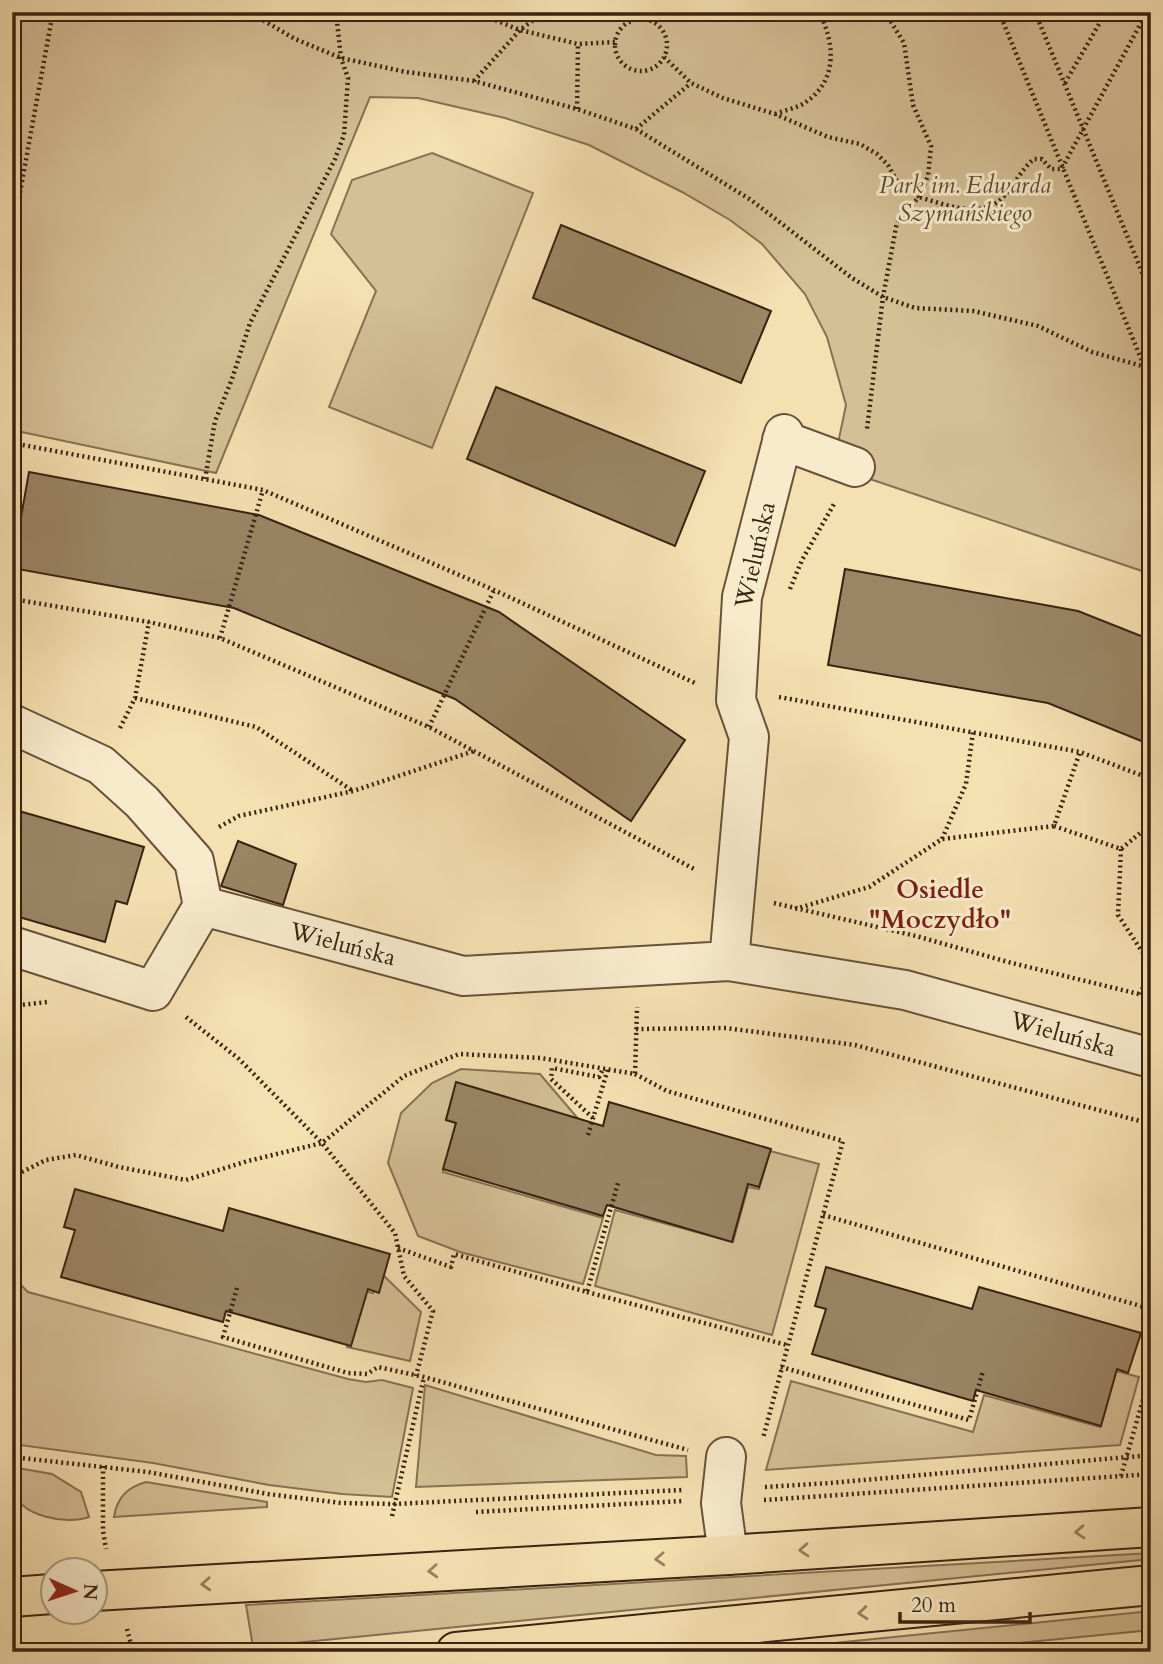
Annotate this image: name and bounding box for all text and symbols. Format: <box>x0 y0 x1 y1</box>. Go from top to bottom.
park label: Park im. Edwarda Szymańskiego <box>879 169 1051 230</box>
street label: Wieluńska <box>727 498 784 613</box>
district label: Osiedle "Moczydło" <box>869 872 1011 937</box>
street label: Wieluńska <box>285 914 400 975</box>
street label: Wieluńska <box>1005 1003 1120 1065</box>
one-way arrow <box>1074 1524 1085 1539</box>
one-way arrow <box>798 1542 809 1557</box>
one-way arrow <box>654 1551 665 1566</box>
north arrow <box>38 1556 108 1626</box>
one-way arrow <box>427 1564 438 1579</box>
one-way arrow <box>200 1576 211 1591</box>
scale bar <box>900 1580 1030 1624</box>
text: N <box>77 1583 103 1601</box>
text: 20 m <box>911 1591 956 1620</box>
one-way arrow <box>858 1605 869 1620</box>

